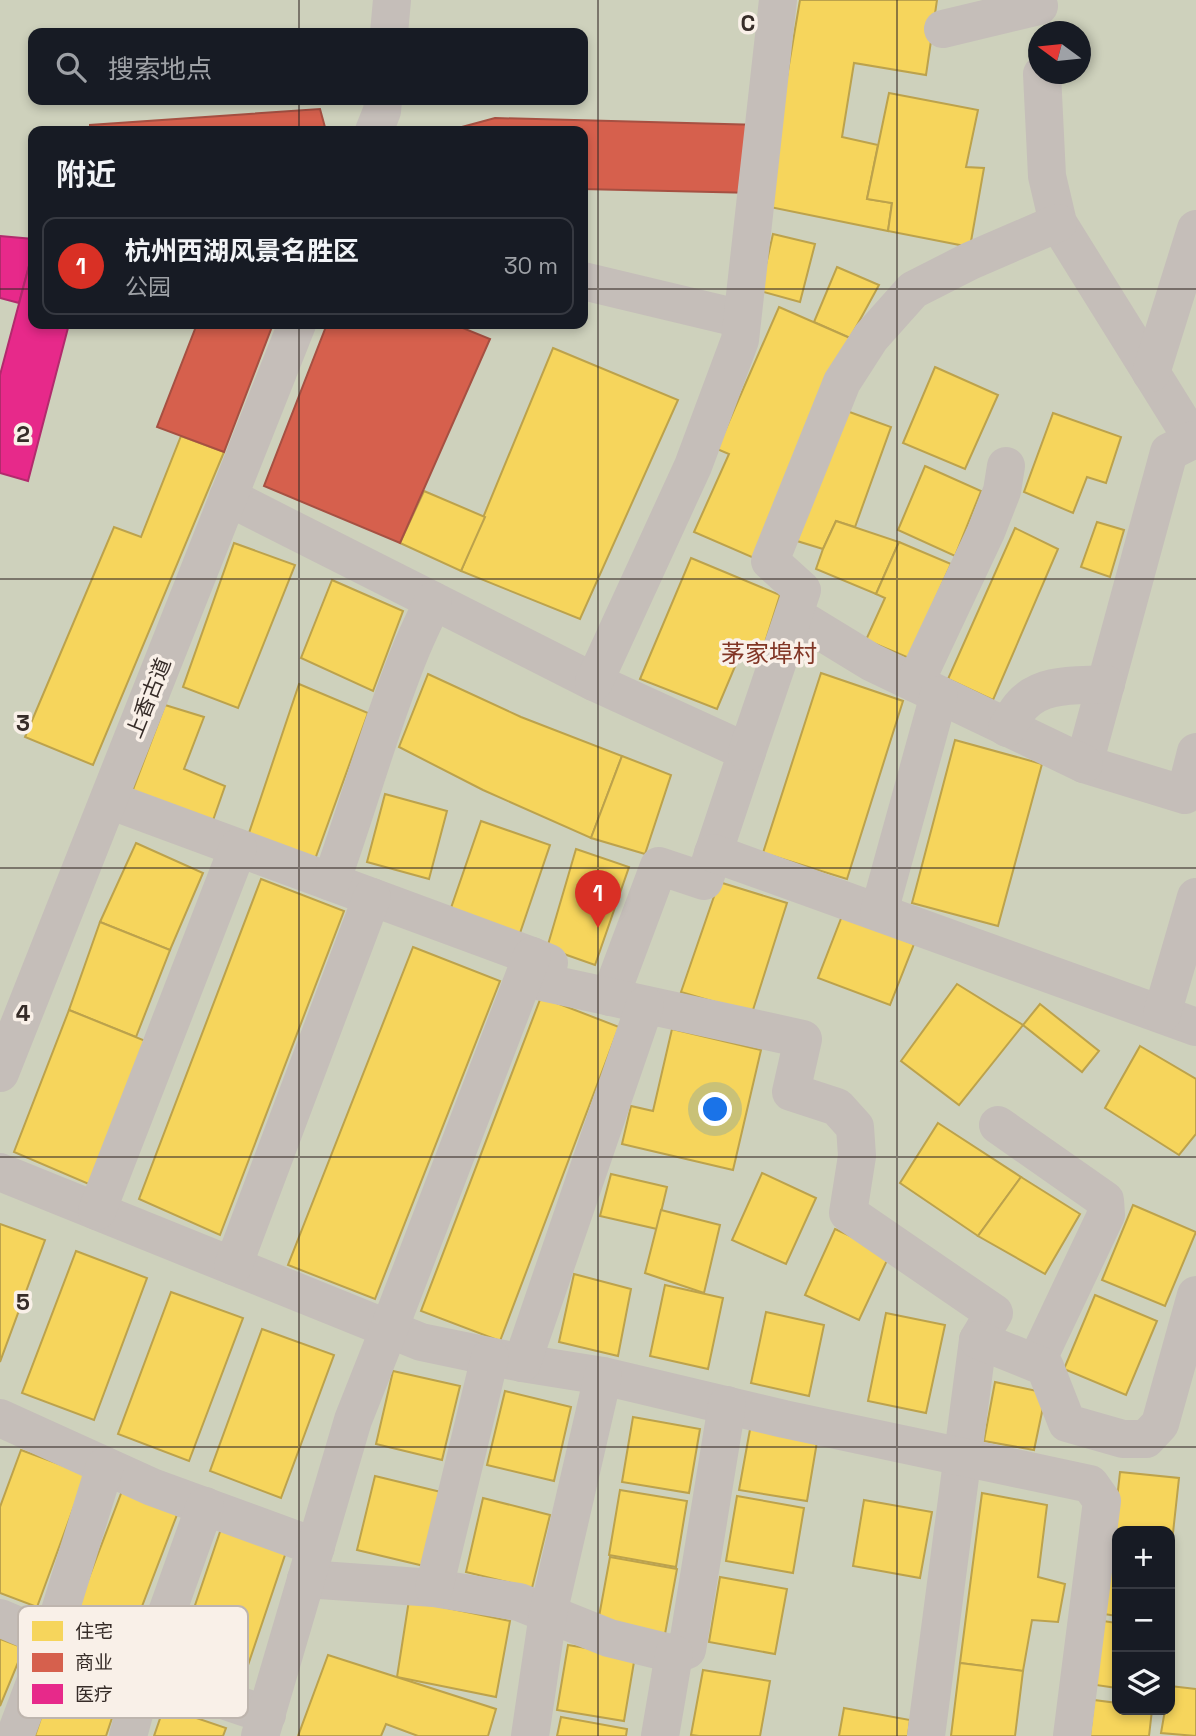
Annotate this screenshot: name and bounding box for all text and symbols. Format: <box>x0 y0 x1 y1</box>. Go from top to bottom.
text: C <box>741 8 755 38</box>
north arrow <box>1028 21 1091 84</box>
search box <box>28 28 588 105</box>
icon: search <box>52 48 90 86</box>
text: 搜索地点 <box>108 52 212 86</box>
text: 附近 <box>56 155 116 194</box>
text: 杭州西湖风景名胜区 <box>125 234 359 268</box>
text: 1 <box>76 251 86 281</box>
text: 30 m <box>504 251 558 281</box>
text: 公园 <box>125 272 171 302</box>
text: 2 <box>16 419 30 449</box>
district label: 茅家埠村 <box>721 638 817 669</box>
street label: 上香古道 <box>120 654 177 742</box>
text: 3 <box>16 708 30 738</box>
pin: 1 <box>575 870 621 928</box>
text: 4 <box>16 998 31 1028</box>
your location <box>698 1092 732 1126</box>
text: 5 <box>16 1287 30 1317</box>
map controls <box>1112 1526 1175 1715</box>
button: + <box>1112 1526 1175 1589</box>
button: − <box>1112 1589 1175 1652</box>
legend <box>18 1606 248 1718</box>
text: 住宅 <box>75 1619 113 1644</box>
text: 商业 <box>75 1650 113 1675</box>
button: layers <box>1112 1652 1175 1715</box>
text: 医疗 <box>75 1682 113 1707</box>

